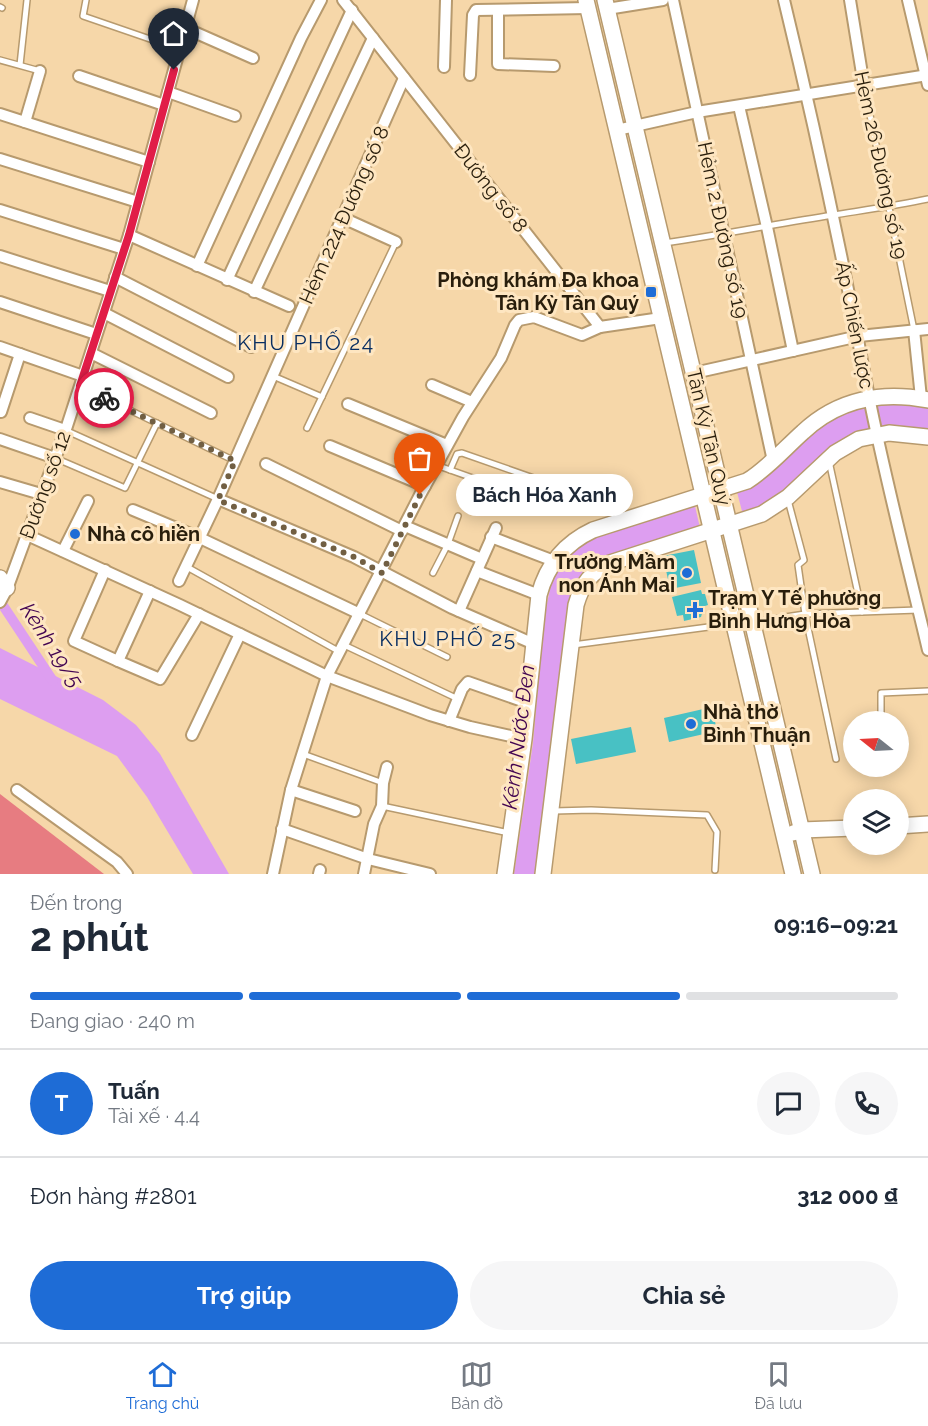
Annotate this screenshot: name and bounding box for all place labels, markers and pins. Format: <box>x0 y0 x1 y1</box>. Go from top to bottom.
pin <box>148 8 199 70</box>
place label: Phòng khám Đa khoa Tân Kỳ Tân Quý <box>437 268 639 315</box>
marker: Phòng khám Đa khoa Tân Kỳ Tân Quý <box>644 285 658 299</box>
pin <box>394 433 445 495</box>
callout: Bách Hóa Xanh <box>456 474 633 516</box>
place label: Nhà cô hiền <box>87 522 200 546</box>
marker: Nhà cô hiền <box>68 527 82 541</box>
place label: Trường Mầm non Ánh Mai <box>554 550 675 597</box>
marker: Trường Mầm non Ánh Mai <box>680 566 694 580</box>
place label: Trạm Y Tế phường Bình Hưng Hòa <box>708 586 881 633</box>
marker: Trạm Y Tế phường Bình Hưng Hòa <box>686 601 704 619</box>
place label: Nhà thờ Bình Thuận <box>703 700 810 747</box>
marker: Nhà thờ Bình Thuận <box>684 717 698 731</box>

